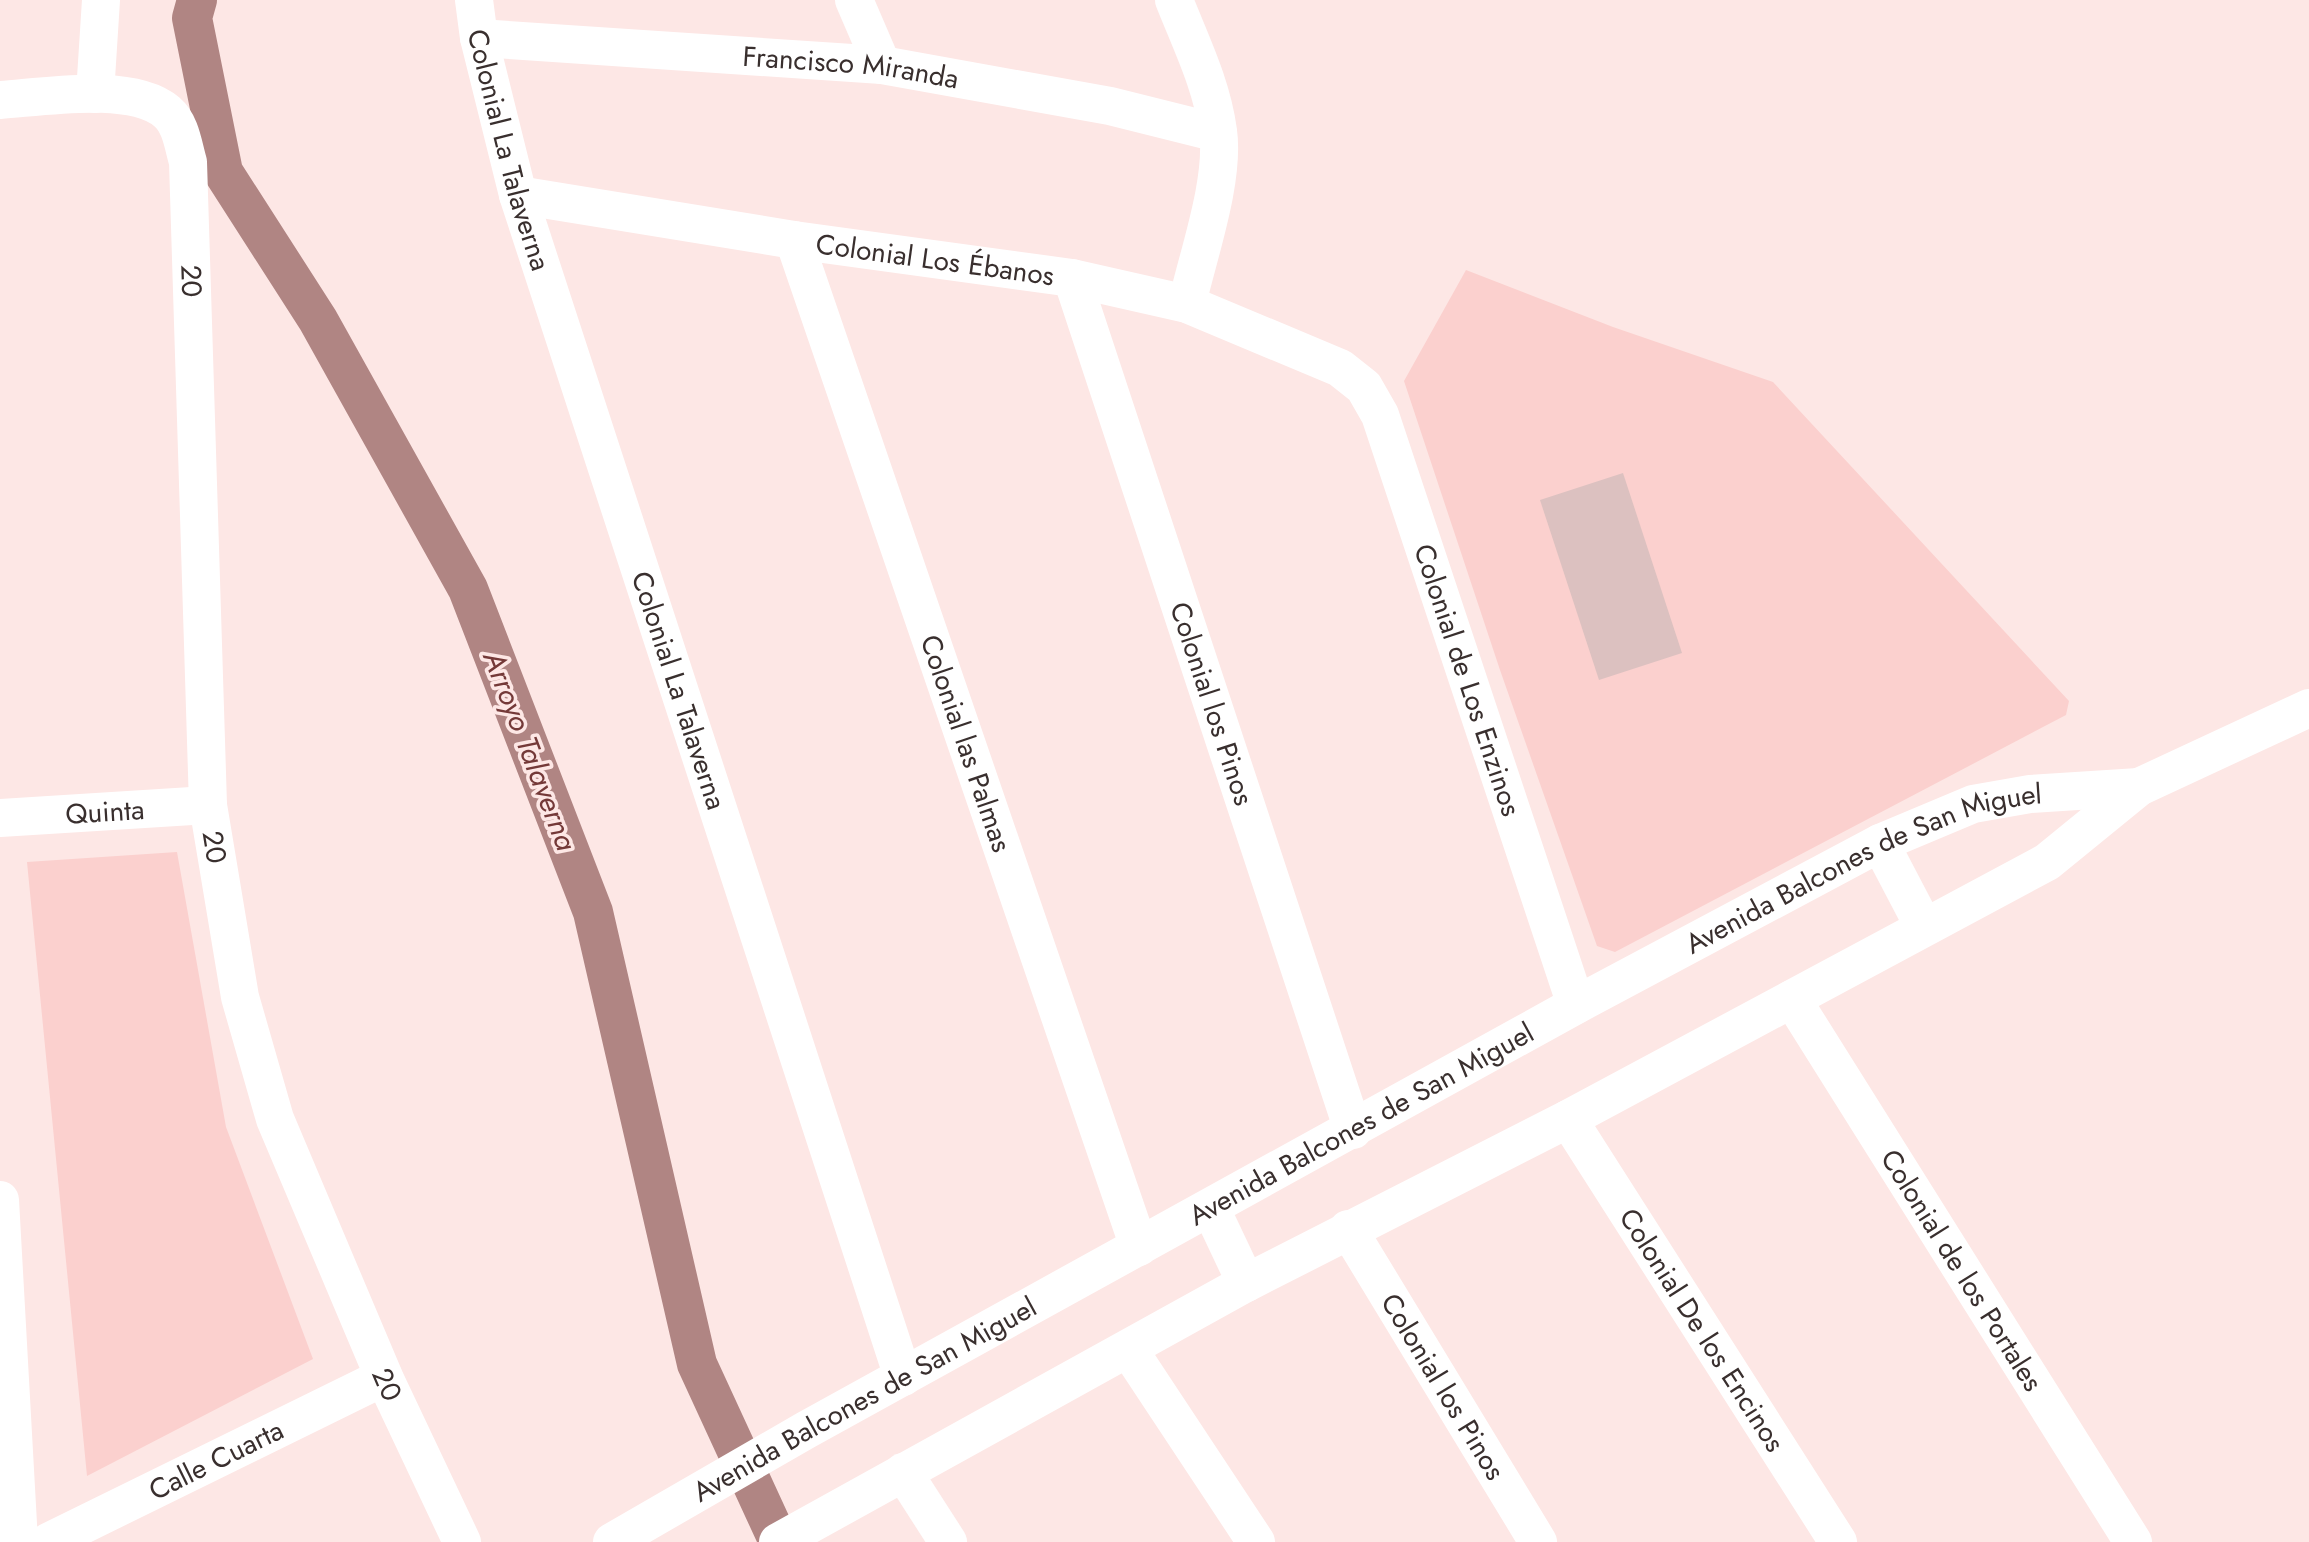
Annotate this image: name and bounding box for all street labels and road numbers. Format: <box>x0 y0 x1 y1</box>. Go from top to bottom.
street label: Colonial La Talaverna <box>457 25 561 276</box>
street label: Francisco Miranda <box>741 36 962 99</box>
street label: Colonial Los Ébanos <box>813 223 1057 296</box>
street label: 20 <box>170 264 212 298</box>
street label: Colonial de Los Enzinos <box>1403 539 1532 822</box>
street label: Colonial La Talaverna <box>621 566 737 815</box>
street label: Colonial los Pinos <box>1159 597 1265 811</box>
street label: Colonial las Palmas <box>910 629 1022 858</box>
street label: Avenida Balcones de San Miguel <box>1678 773 2043 964</box>
street label: Quinta <box>64 789 146 835</box>
street label: 20 <box>192 828 237 867</box>
street label: Avenida Balcones de San Miguel <box>1181 1012 1541 1236</box>
street label: Colonial de los Portales <box>1870 1141 2053 1399</box>
street label: Colonial De los Encinos <box>1609 1200 1795 1460</box>
street label: Colonial los Pinos <box>1371 1285 1516 1488</box>
street label: Avenida Balcones de San Miguel <box>685 1287 1044 1512</box>
street label: 20 <box>361 1362 413 1408</box>
street label: Calle Cuarta <box>142 1410 290 1511</box>

